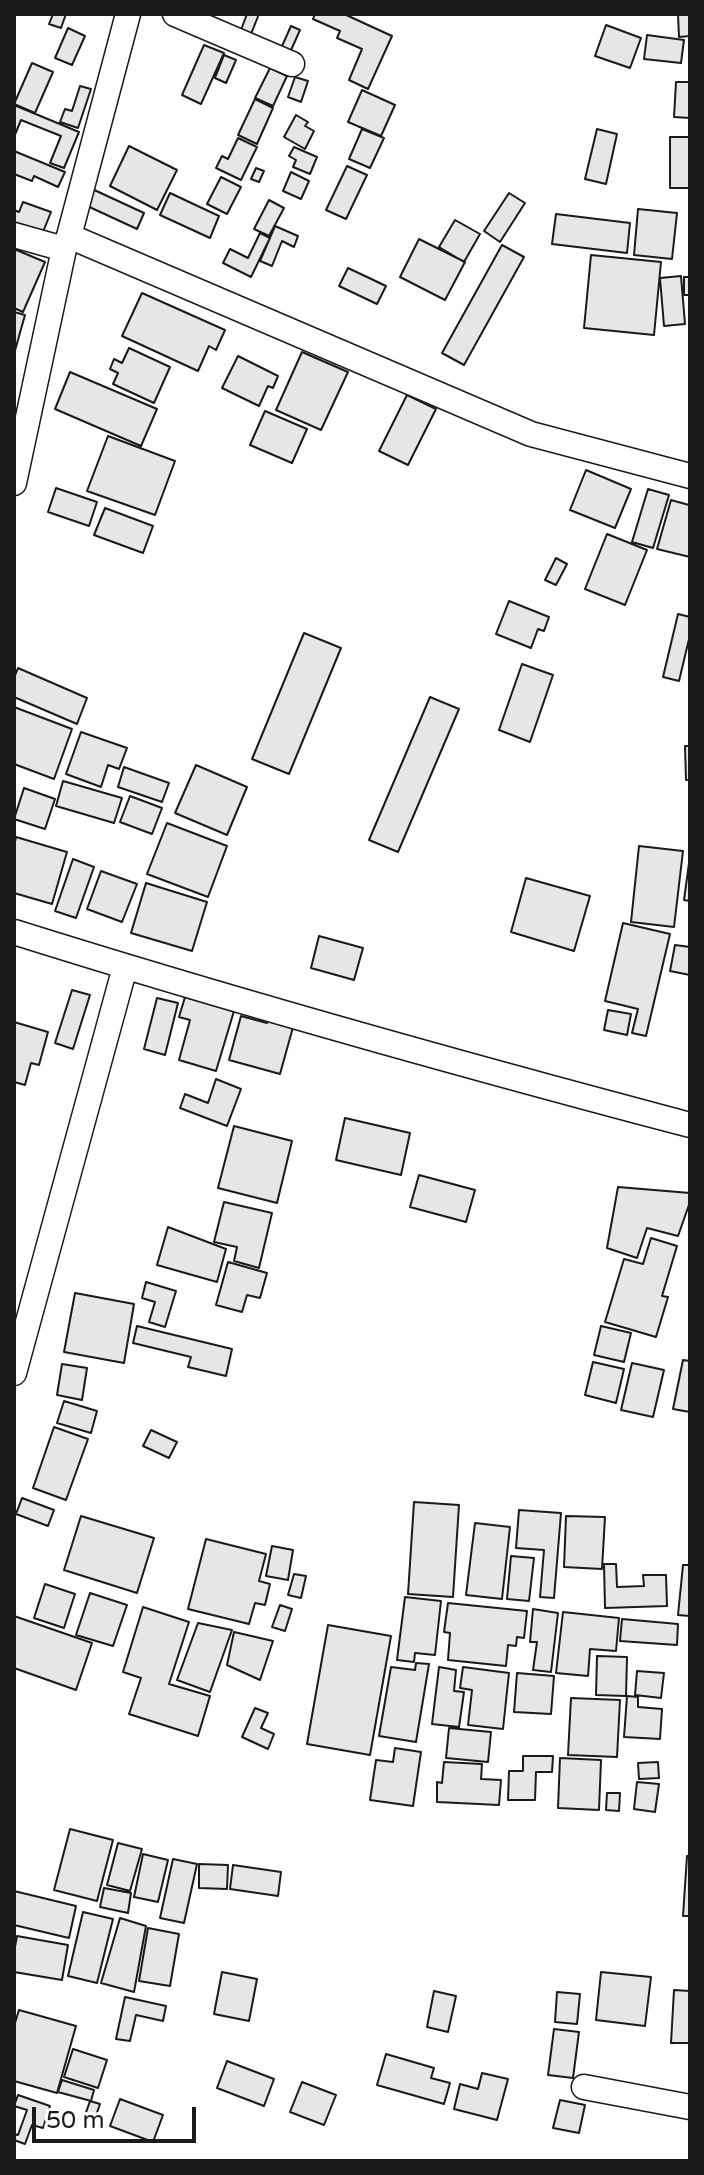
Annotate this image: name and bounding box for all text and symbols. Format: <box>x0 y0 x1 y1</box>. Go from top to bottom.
scale bar <box>36 2091 200 2141</box>
text: 50 m <box>46 2106 104 2135</box>

